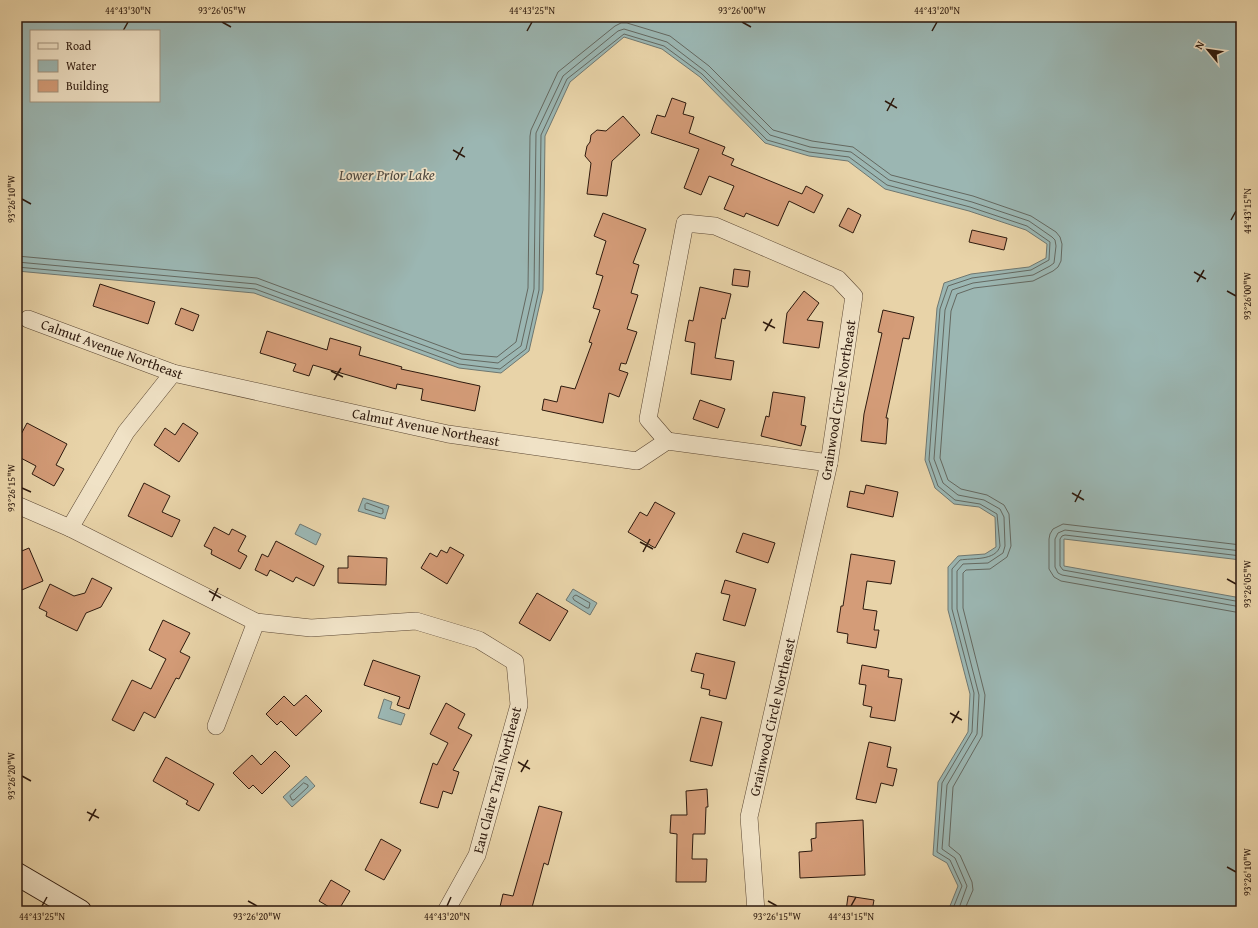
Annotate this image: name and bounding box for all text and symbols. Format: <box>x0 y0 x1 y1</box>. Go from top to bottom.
text: 44°43'30"N <box>105 3 151 18</box>
text: 93°26'05"W <box>198 3 246 18</box>
text: 44°43'25"N <box>509 3 555 18</box>
text: 93°26'00"W <box>718 3 766 18</box>
text: 44°43'20"N <box>914 3 960 18</box>
legend <box>30 30 160 102</box>
north arrow <box>1188 30 1228 70</box>
text: Road <box>66 37 92 54</box>
text: N <box>1190 37 1208 52</box>
text: Water <box>66 57 96 74</box>
text: Building <box>66 77 109 94</box>
water label: Lower Prior Lake <box>338 164 435 185</box>
text: 93°26'10"W <box>4 175 19 223</box>
text: 44°43'15"N <box>1240 188 1255 234</box>
text: 93°26'00"W <box>1240 272 1255 320</box>
street label: Calmut Avenue Northeast <box>38 314 186 384</box>
street label: Grainwood Circle Northeast <box>815 318 861 482</box>
street label: Calmut Avenue Northeast <box>351 403 502 451</box>
text: 93°26'15"W <box>4 464 19 512</box>
text: 93°26'05"W <box>1240 560 1255 608</box>
street label: Grainwood Circle Northeast <box>744 636 800 798</box>
street label: Eau Claire Trail Northeast <box>468 704 526 856</box>
text: 93°26'20"W <box>4 752 19 800</box>
text: 93°26'10"W <box>1240 848 1255 896</box>
text: 44°43'25"N <box>19 909 65 924</box>
text: 93°26'20"W <box>233 909 281 924</box>
text: 44°43'20"N <box>424 909 470 924</box>
text: 93°26'15"W <box>753 909 801 924</box>
text: 44°43'15"N <box>828 909 874 924</box>

